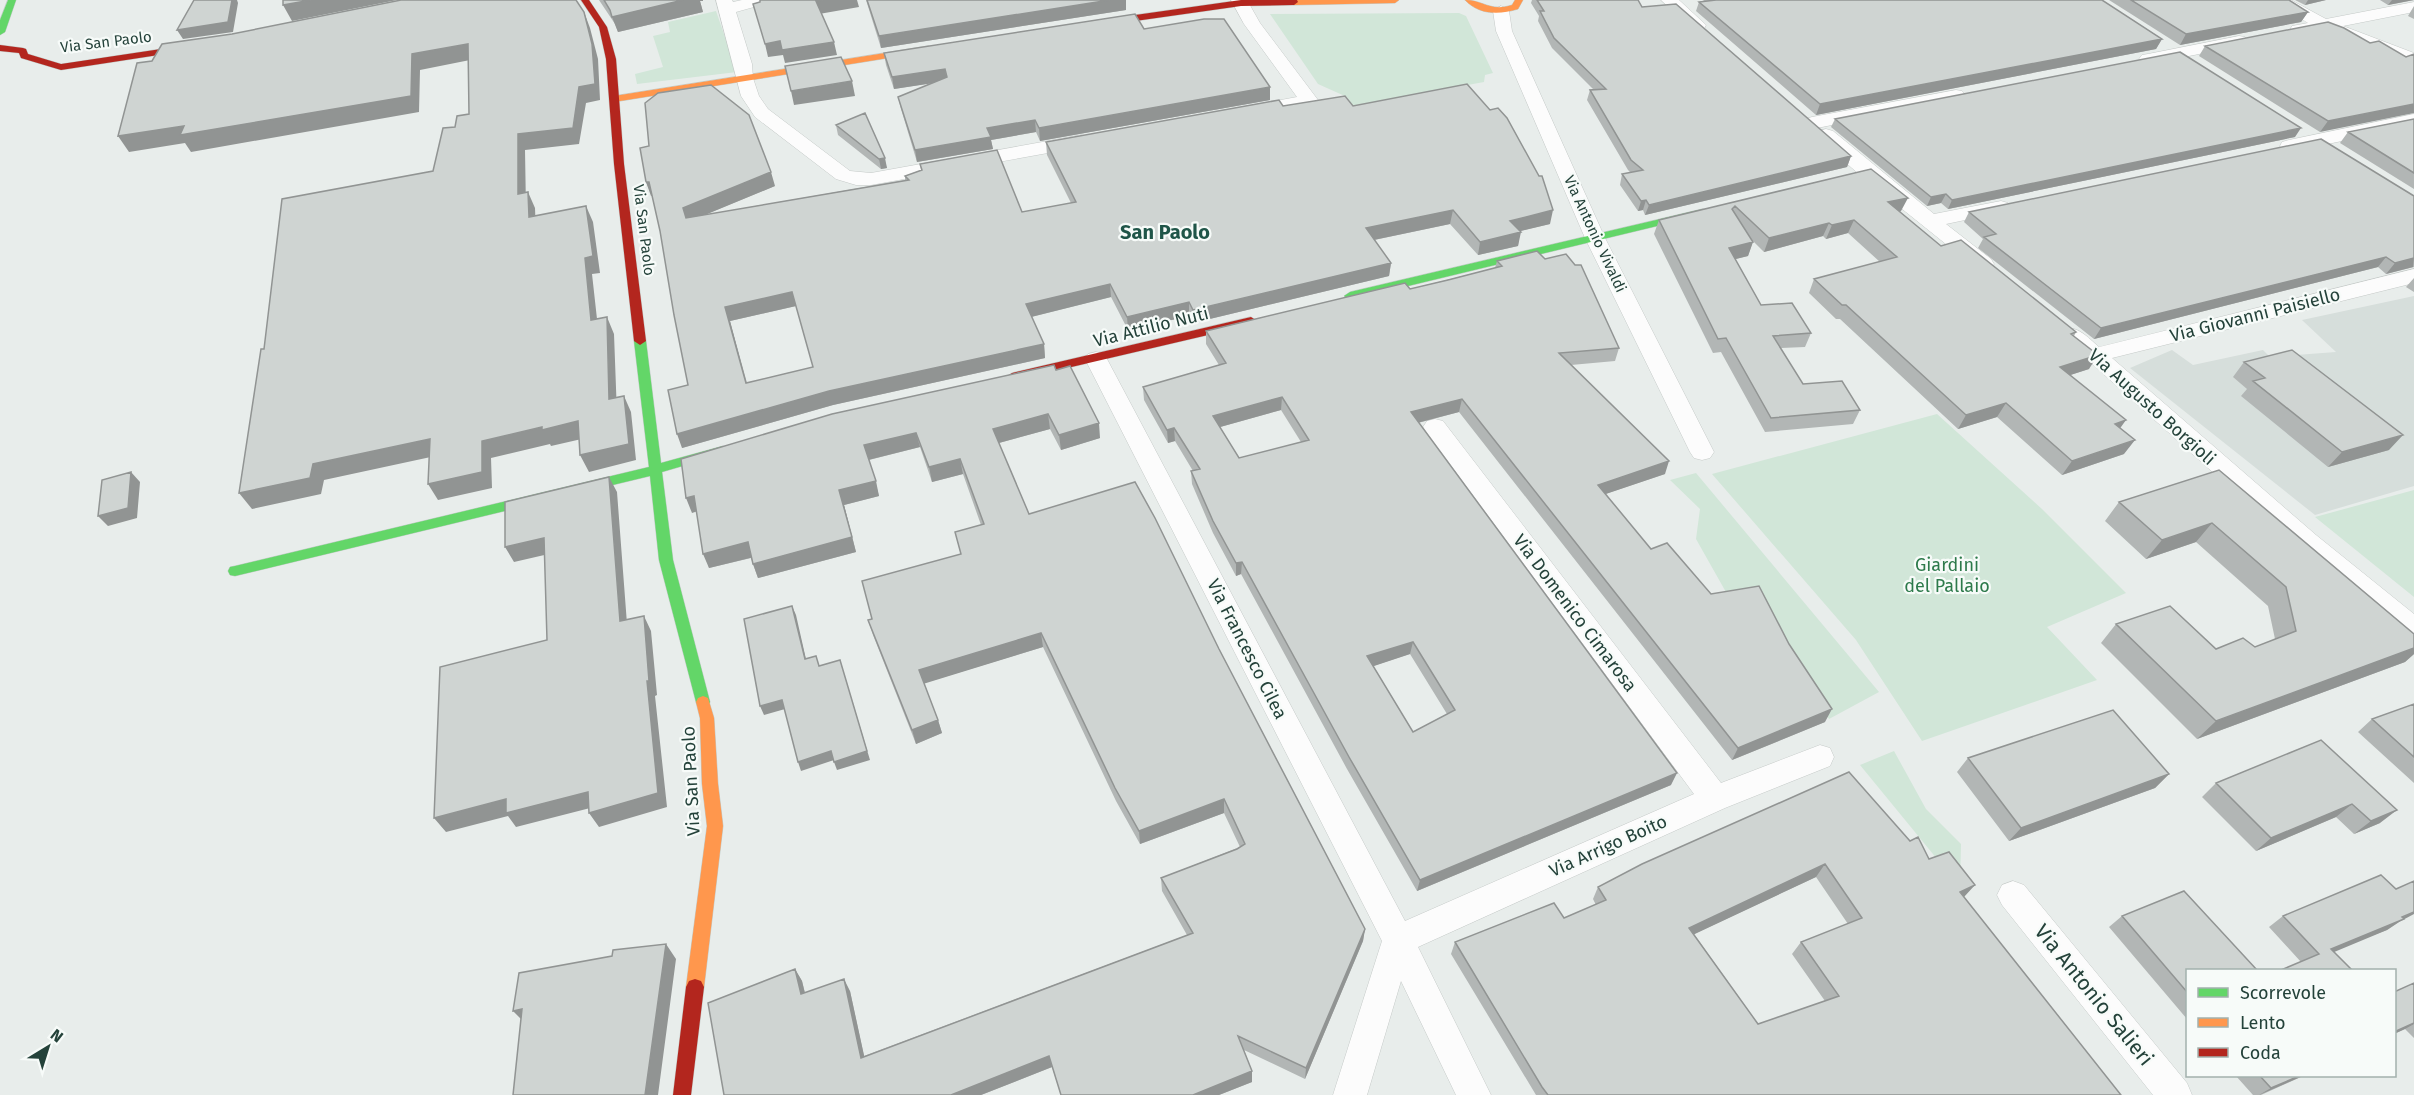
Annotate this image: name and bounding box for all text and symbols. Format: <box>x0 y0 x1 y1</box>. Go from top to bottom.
street label: Via San Paolo <box>59 27 153 57</box>
street label: Via Antonio Vivaldi <box>1560 173 1630 295</box>
street label: Via San Paolo <box>629 183 659 277</box>
district label: San Paolo <box>1120 220 1210 244</box>
street label: Via Giovanni Paisiello <box>2168 283 2342 347</box>
street label: Via Attilio Nuti <box>1091 302 1211 352</box>
street label: Via Augusto Borgioli <box>2084 344 2220 470</box>
street label: Via Domenico Cimarosa <box>1509 530 1641 696</box>
park label: Giardini del Pallaio <box>1904 554 1990 597</box>
street label: Via Francesco Cilea <box>1202 575 1292 723</box>
street label: Via San Paolo <box>677 725 705 837</box>
street label: Via Arrigo Boito <box>1546 810 1670 882</box>
street label: Via Antonio Salieri <box>2029 919 2159 1071</box>
legend <box>2186 969 2396 1077</box>
text: Scorrevole <box>2240 982 2326 1004</box>
text: Lento <box>2240 1012 2286 1034</box>
north arrow <box>18 1017 78 1077</box>
text: N <box>47 1025 67 1046</box>
text: Coda <box>2240 1042 2281 1064</box>

